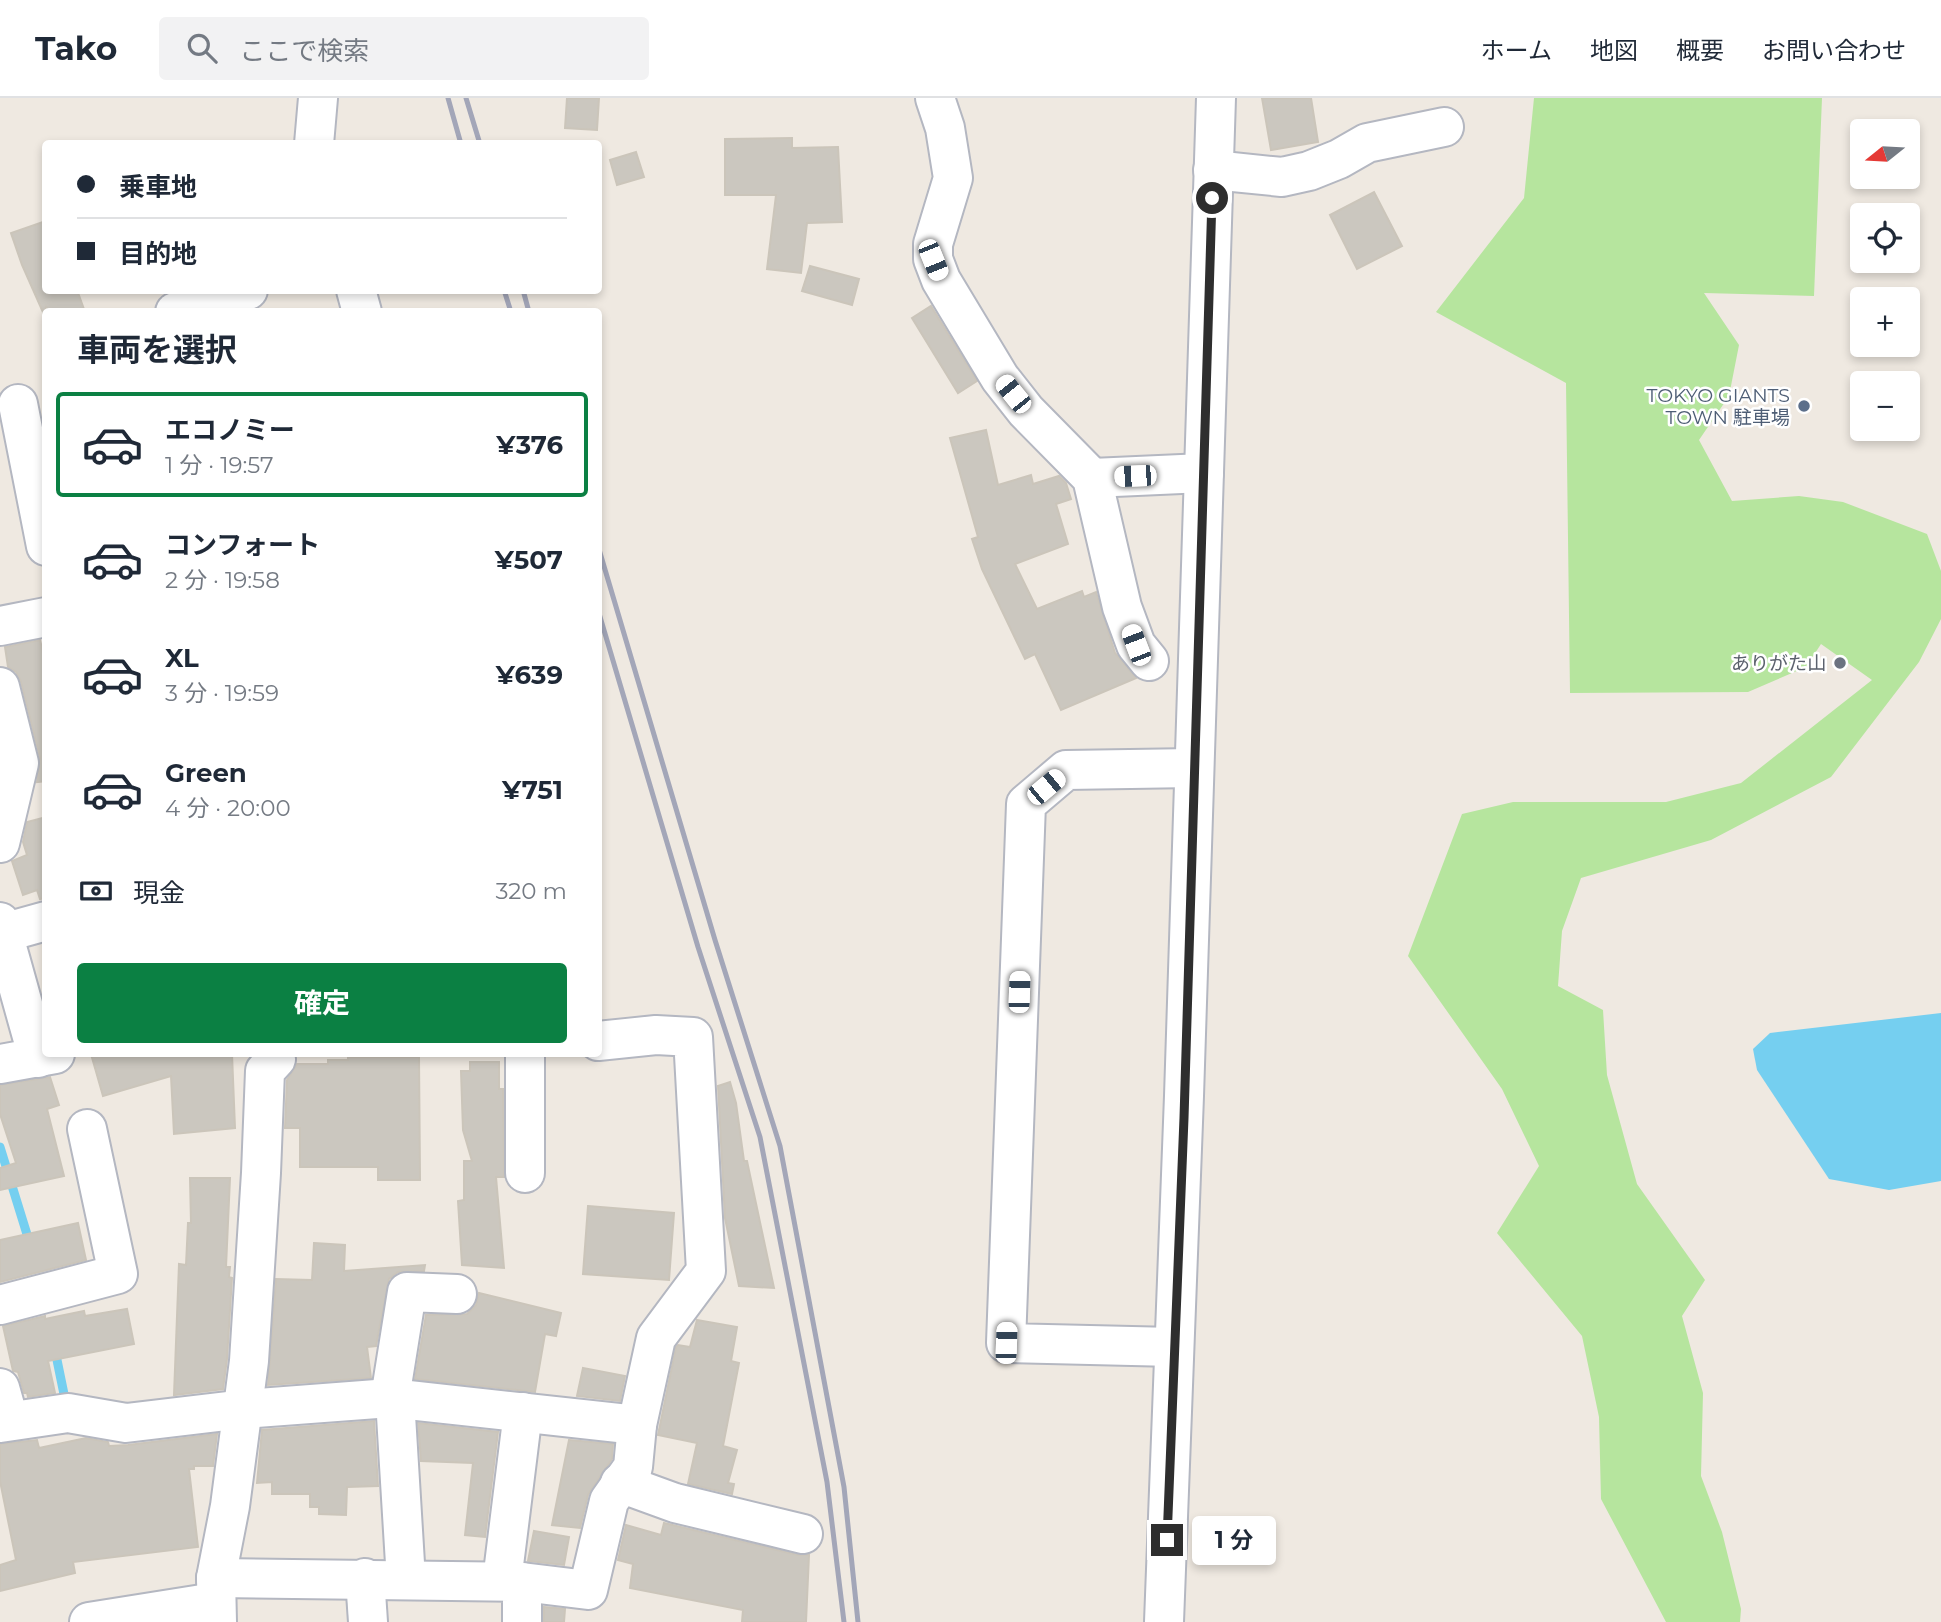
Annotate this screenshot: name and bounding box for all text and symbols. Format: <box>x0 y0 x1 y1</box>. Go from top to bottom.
search box <box>159 17 649 80</box>
text: Tako <box>35 28 117 68</box>
icon: search <box>183 29 221 67</box>
text: ここで検索 <box>239 35 369 67</box>
text: ホーム <box>1481 36 1552 65</box>
text: 地図 <box>1590 36 1638 65</box>
text: 概要 <box>1676 36 1724 65</box>
text: お問い合わせ <box>1762 36 1906 65</box>
north arrow <box>1850 119 1920 189</box>
map controls <box>1850 119 1920 441</box>
text: 乗車地 <box>119 171 197 203</box>
route start <box>1196 182 1228 214</box>
button: locate <box>1850 203 1920 273</box>
car <box>916 237 951 283</box>
text: 目的地 <box>119 238 197 270</box>
button: + <box>1850 287 1920 357</box>
text: 車両を選択 <box>77 330 237 369</box>
car <box>992 371 1035 417</box>
button: − <box>1850 371 1920 441</box>
place label: TOKYO GIANTS TOWN 駐車場 <box>1646 384 1790 429</box>
marker: TOKYO GIANTS TOWN 駐車場 <box>1796 398 1812 414</box>
icon: car <box>81 413 144 476</box>
text: エコノミー <box>165 414 295 446</box>
text: ¥376 <box>496 429 563 461</box>
text: 1 分 · 19:57 <box>165 451 274 479</box>
car <box>1114 465 1157 487</box>
icon: car <box>81 528 144 591</box>
text: コンフォート <box>165 529 320 561</box>
text: ¥507 <box>495 544 563 576</box>
text: 2 分 · 19:58 <box>165 566 280 594</box>
car <box>1119 622 1154 668</box>
text: XL <box>165 642 199 674</box>
icon: car <box>81 643 144 706</box>
place label: ありがた山 <box>1731 652 1826 675</box>
marker: ありがた山 <box>1832 655 1848 671</box>
text: ¥639 <box>496 659 563 691</box>
text: 3 分 · 19:59 <box>165 679 279 707</box>
text: Green <box>165 757 247 789</box>
icon: car <box>81 758 144 821</box>
car <box>1024 765 1069 809</box>
text: ¥751 <box>502 774 563 806</box>
text: 4 分 · 20:00 <box>165 794 291 822</box>
icon: cash <box>77 872 115 910</box>
text: 現金 <box>133 877 185 909</box>
text: 320 m <box>495 877 567 905</box>
button: 確定 <box>77 963 567 1043</box>
car <box>1008 971 1031 1013</box>
car <box>995 1322 1018 1364</box>
callout: 1 分 <box>1192 1516 1276 1564</box>
route end <box>1151 1524 1183 1556</box>
text: 1 分 <box>1215 1526 1253 1554</box>

